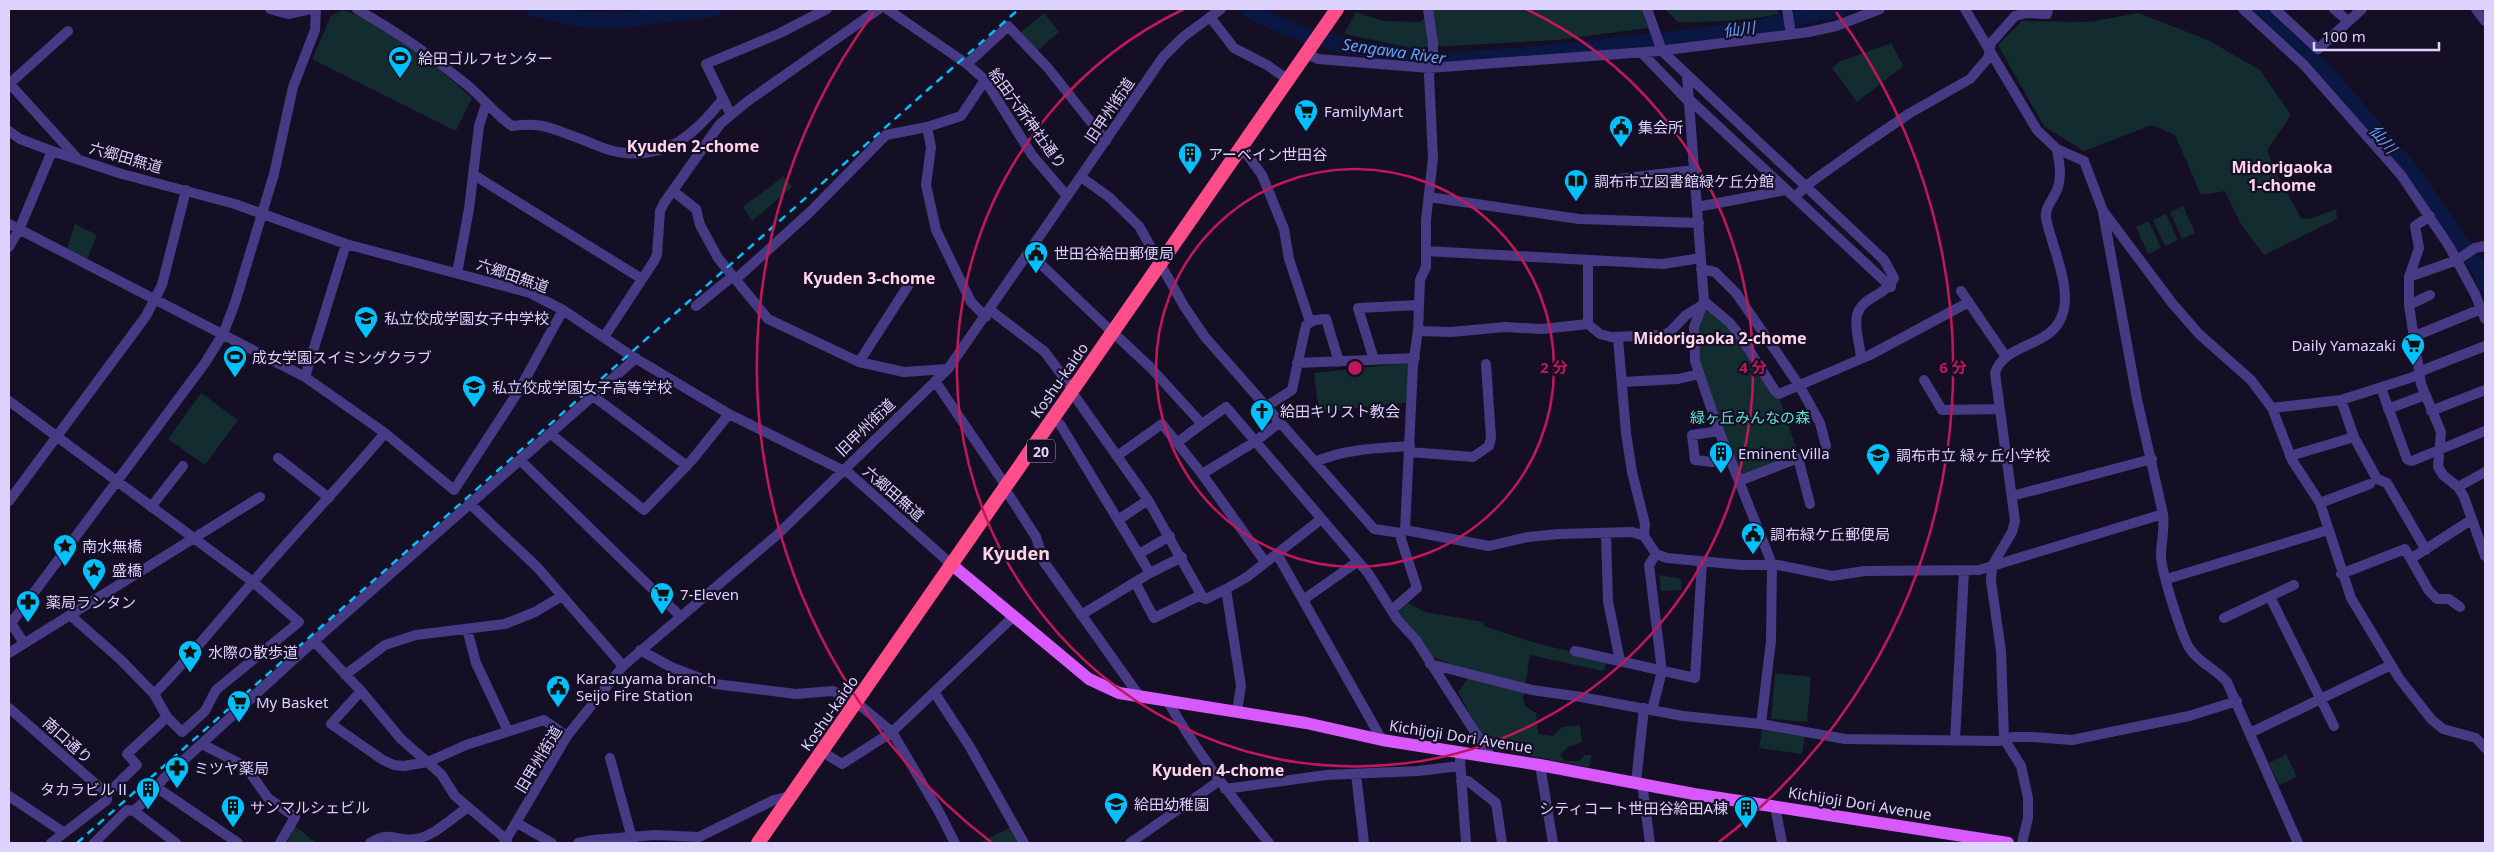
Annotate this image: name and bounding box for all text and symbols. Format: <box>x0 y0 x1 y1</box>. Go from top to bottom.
water label: 仙川 <box>1722 16 1758 42</box>
scale bar <box>2314 20 2439 52</box>
text: 100 m <box>2322 26 2366 46</box>
water label: Sengawa River <box>1341 33 1447 69</box>
sports icon: 給田ゴルフセンター <box>387 45 413 79</box>
place label: 給田ゴルフセンター <box>418 48 553 68</box>
street label: 給田六所神社通り <box>985 64 1071 172</box>
street label: 旧甲州街道 <box>1080 73 1138 147</box>
supermarket icon: FamilyMart <box>1293 98 1319 132</box>
place label: FamilyMart <box>1324 101 1404 121</box>
public building icon: 集会所 <box>1608 114 1634 148</box>
place label: 集会所 <box>1638 117 1683 137</box>
water label: 仙川 <box>2364 120 2403 160</box>
district label: Kyuden 2-chome <box>627 135 759 157</box>
street label: 六郷田無道 <box>87 137 165 177</box>
building icon: アーベイン世田谷 <box>1177 141 1203 175</box>
place label: アーベイン世田谷 <box>1208 144 1327 164</box>
district label: Midorigaoka 1-chome <box>2231 156 2333 196</box>
library icon: 調布市立図書館緑ケ丘分館 <box>1563 168 1589 202</box>
place label: 調布市立図書館緑ケ丘分館 <box>1594 171 1774 191</box>
public building icon: 世田谷給田郵便局 <box>1023 240 1049 274</box>
place label: 世田谷給田郵便局 <box>1054 243 1174 263</box>
street label: 六郷田無道 <box>474 253 552 297</box>
district label: Kyuden 3-chome <box>803 267 935 289</box>
school or university icon: 私立佼成学園女子中学校 <box>353 305 379 339</box>
place label: 私立佼成学園女子中学校 <box>384 308 549 328</box>
district label: Midorigaoka 2-chome <box>1633 327 1807 349</box>
supermarket icon: Daily Yamazaki <box>2400 332 2426 366</box>
place label: Daily Yamazaki <box>2291 335 2396 355</box>
street label: Koshu-kaido <box>1026 338 1092 422</box>
sports icon: 成女学園スイミングクラブ <box>222 344 248 378</box>
place label: 成女学園スイミングクラブ <box>252 347 432 367</box>
text: 2 分 <box>1540 357 1568 377</box>
text: 4 分 <box>1739 357 1767 377</box>
text: 6 分 <box>1939 357 1967 377</box>
centre of rings <box>1346 359 1364 377</box>
school or university icon: 私立佼成学園女子高等学校 <box>461 374 487 408</box>
place label: 私立佼成学園女子高等学校 <box>492 377 672 397</box>
street label: 旧甲州街道 <box>831 394 899 460</box>
church icon: 給田キリスト教会 <box>1249 398 1275 432</box>
place label: 給田キリスト教会 <box>1280 401 1400 421</box>
park label: 緑ヶ丘みんなの森 <box>1690 407 1810 427</box>
road number: 20 <box>1027 440 1055 462</box>
building icon: Eminent Villa <box>1708 440 1734 474</box>
school or university icon: 調布市立 緑ヶ丘小学校 <box>1865 442 1891 476</box>
place label: Eminent Villa <box>1738 443 1830 463</box>
place label: 調布市立 緑ヶ丘小学校 <box>1896 445 2050 465</box>
street label: 六郷田無道 <box>859 461 929 525</box>
public building icon: 調布緑ケ丘郵便局 <box>1740 521 1766 555</box>
place label: 調布緑ケ丘郵便局 <box>1770 524 1890 544</box>
place icon: 南水無橋 <box>52 533 78 567</box>
place label: 南水無橋 <box>82 536 142 556</box>
district label: Kyuden <box>982 541 1050 565</box>
place icon: 盛橋 <box>81 557 107 591</box>
place label: 盛橋 <box>112 560 142 580</box>
supermarket icon: 7-Eleven <box>649 581 675 615</box>
place label: 7-Eleven <box>680 584 739 604</box>
pharmacy icon: 薬局ランタン <box>15 589 41 623</box>
place label: 薬局ランタン <box>46 592 136 612</box>
place icon: 水際の散歩道 <box>177 639 203 673</box>
place label: 水際の散歩道 <box>208 642 298 662</box>
place label: Karasuyama branch Seijo Fire Station <box>576 668 716 705</box>
street label: Koshu-kaido <box>796 671 862 755</box>
public building icon: Karasuyama branch Seijo Fire Station <box>545 674 571 708</box>
supermarket icon: My Basket <box>226 689 252 723</box>
place label: My Basket <box>256 692 329 712</box>
street label: 南口通り <box>39 712 97 768</box>
street label: Kichijoji Dori Avenue <box>1388 715 1534 757</box>
street label: 旧甲州街道 <box>510 722 566 796</box>
pharmacy icon: ミツヤ薬局 <box>164 755 190 789</box>
place label: ミツヤ薬局 <box>194 758 269 778</box>
district label: Kyuden 4-chome <box>1152 759 1284 781</box>
building icon: タカラビルⅡ <box>135 776 161 810</box>
place label: タカラビルⅡ <box>40 779 130 799</box>
street label: Kichijoji Dori Avenue <box>1787 782 1933 824</box>
school or university icon: 給田幼稚園 <box>1103 791 1129 825</box>
building icon: サンマルシェビル <box>220 794 246 828</box>
place label: 給田幼稚園 <box>1134 794 1209 814</box>
building icon: シティコート世田谷給田A棟 <box>1733 795 1759 829</box>
place label: サンマルシェビル <box>250 797 370 817</box>
place label: シティコート世田谷給田A棟 <box>1539 798 1728 818</box>

